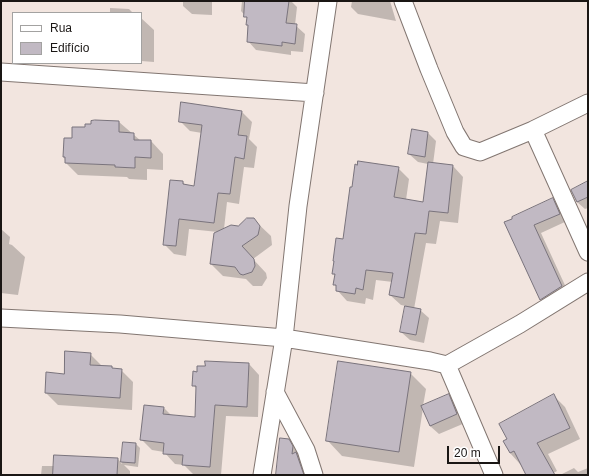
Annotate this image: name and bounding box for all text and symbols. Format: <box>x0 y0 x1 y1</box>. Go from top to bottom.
legend <box>12 12 142 64</box>
text: Rua <box>50 21 72 35</box>
text: Edifício <box>50 41 89 55</box>
scale bar <box>449 438 502 464</box>
text: 20 m <box>454 446 481 460</box>

